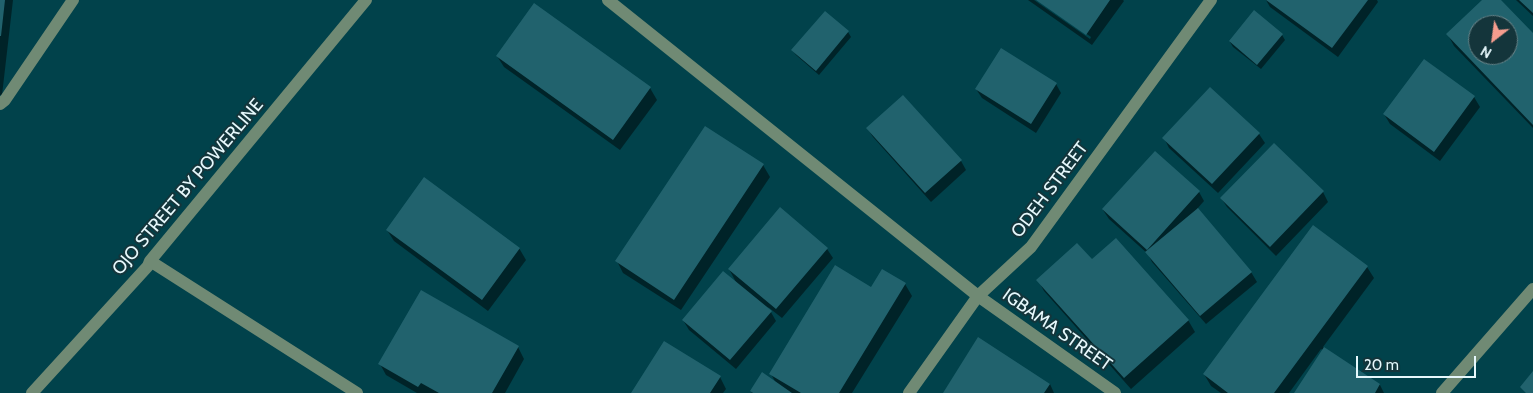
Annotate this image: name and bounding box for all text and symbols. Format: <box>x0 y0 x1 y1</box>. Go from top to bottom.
north arrow <box>1468 15 1518 65</box>
text: N <box>1477 42 1495 62</box>
street label: OJO STREET BY POWERLINE <box>108 94 268 280</box>
street label: ODEH STREET <box>1007 138 1093 242</box>
street label: IGBAMA STREET <box>998 284 1116 376</box>
scale bar <box>1358 346 1478 378</box>
text: 20 m <box>1364 356 1399 374</box>

